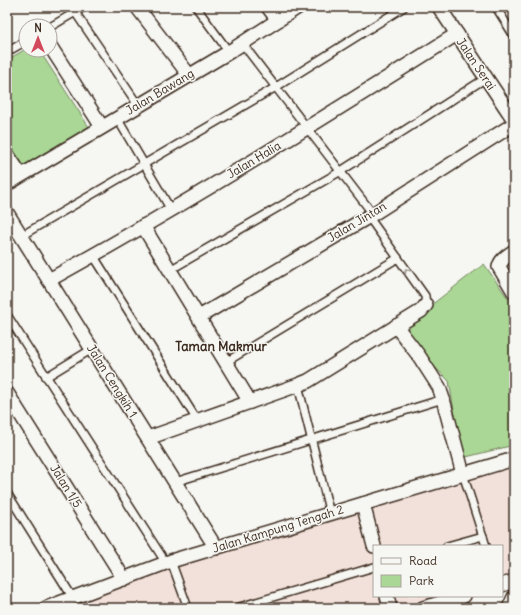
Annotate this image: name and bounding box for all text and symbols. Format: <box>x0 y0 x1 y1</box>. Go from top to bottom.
north arrow <box>18 18 58 58</box>
text: N <box>34 21 42 35</box>
street label: Jalan Serai <box>453 35 499 93</box>
street label: Jalan Bawang <box>123 65 197 118</box>
street label: Jalan Halia <box>224 138 283 181</box>
street label: Jalan Jintan <box>325 198 389 245</box>
one-way arrow <box>405 269 412 276</box>
district label: Taman Makmur <box>175 338 267 355</box>
street label: Jalan Cengkih 1 <box>84 341 141 420</box>
street label: Jalan 1/5 <box>47 461 86 510</box>
street label: Jalan Kampung Tengah 2 <box>211 501 346 556</box>
legend <box>373 545 503 597</box>
text: Road <box>409 553 437 568</box>
text: Park <box>409 573 434 588</box>

